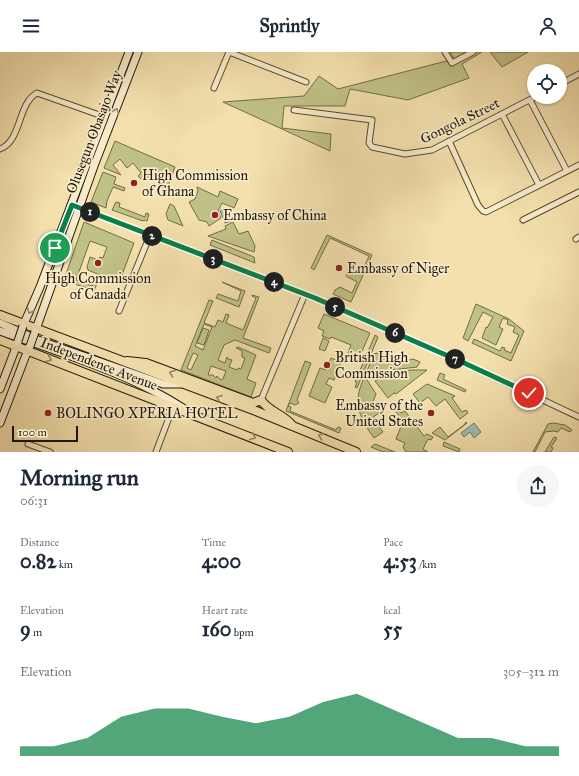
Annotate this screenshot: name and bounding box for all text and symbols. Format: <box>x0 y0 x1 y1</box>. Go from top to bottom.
icon: menu <box>20 15 42 37</box>
text: Sprintly <box>259 15 320 37</box>
icon: person <box>537 15 559 37</box>
map controls <box>527 64 567 104</box>
button: locate <box>527 64 567 104</box>
street label: Olusegun Obasajo Way <box>63 68 125 196</box>
street label: Gongola Street <box>418 94 502 148</box>
one-way arrow <box>111 107 119 114</box>
place label: High Commission of Ghana <box>142 167 248 200</box>
marker: High Commission of Ghana <box>129 178 139 188</box>
pin: 1 <box>80 202 100 222</box>
text: 1 <box>88 205 92 218</box>
place label: Embassy of China <box>223 207 327 224</box>
marker: Embassy of China <box>210 210 220 220</box>
pin: 2 <box>142 226 162 246</box>
text: 2 <box>149 229 155 242</box>
pin <box>38 231 72 265</box>
icon: arrive <box>44 237 66 259</box>
pin: 3 <box>203 249 223 269</box>
text: 3 <box>211 252 215 265</box>
marker: High Commission of Canada <box>93 258 103 268</box>
place label: Embassy of Niger <box>347 260 450 277</box>
marker: Embassy of Niger <box>334 263 344 273</box>
place label: High Commission of Canada <box>45 270 151 303</box>
pin: 4 <box>264 272 284 292</box>
text: 4 <box>271 275 277 288</box>
pin: 5 <box>325 297 345 317</box>
text: 5 <box>332 300 338 313</box>
one-way arrow <box>27 306 35 314</box>
pin: 6 <box>385 323 405 343</box>
text: 6 <box>392 326 398 339</box>
street label: Independence Avenue <box>38 334 160 394</box>
place label: British High Commission <box>335 349 408 382</box>
pin: 7 <box>445 349 465 369</box>
text: 7 <box>452 352 458 365</box>
one-way arrow <box>46 354 53 362</box>
marker: British High Commission <box>322 360 332 370</box>
one-way arrow <box>169 370 176 378</box>
pin <box>512 376 546 410</box>
icon: check <box>518 382 540 404</box>
one-way arrow <box>216 394 223 403</box>
place label: Embassy of the United States <box>335 397 423 430</box>
place label: BOLINGO XPERIA HOTEL <box>56 405 238 422</box>
marker: BOLINGO XPERIA HOTEL <box>43 408 53 418</box>
marker: Embassy of the United States <box>426 408 436 418</box>
scale bar <box>12 424 78 443</box>
text: 100 m <box>18 426 47 439</box>
one-way arrow <box>249 432 257 440</box>
one-way arrow <box>317 433 324 441</box>
text: Morning run <box>20 464 139 491</box>
button: share <box>517 465 559 507</box>
text: 06:31 <box>20 493 48 509</box>
text: Distance <box>20 536 59 549</box>
text: Time <box>202 536 226 549</box>
text: Pace <box>383 536 403 549</box>
text: 0.82 <box>20 549 56 573</box>
text: 4:00 <box>202 549 241 573</box>
text: 4:53 <box>383 549 417 573</box>
text: km <box>56 558 73 571</box>
text: /km <box>417 558 437 571</box>
text: Elevation <box>20 604 64 617</box>
text: Heart rate <box>202 604 248 617</box>
text: kcal <box>383 604 401 617</box>
text: 9 <box>20 617 31 641</box>
text: 160 <box>202 617 231 641</box>
text: 55 <box>383 617 402 641</box>
text: m <box>31 626 42 639</box>
text: bpm <box>231 626 254 639</box>
text: Elevation <box>20 664 72 680</box>
text: 305–312 m <box>503 664 559 680</box>

